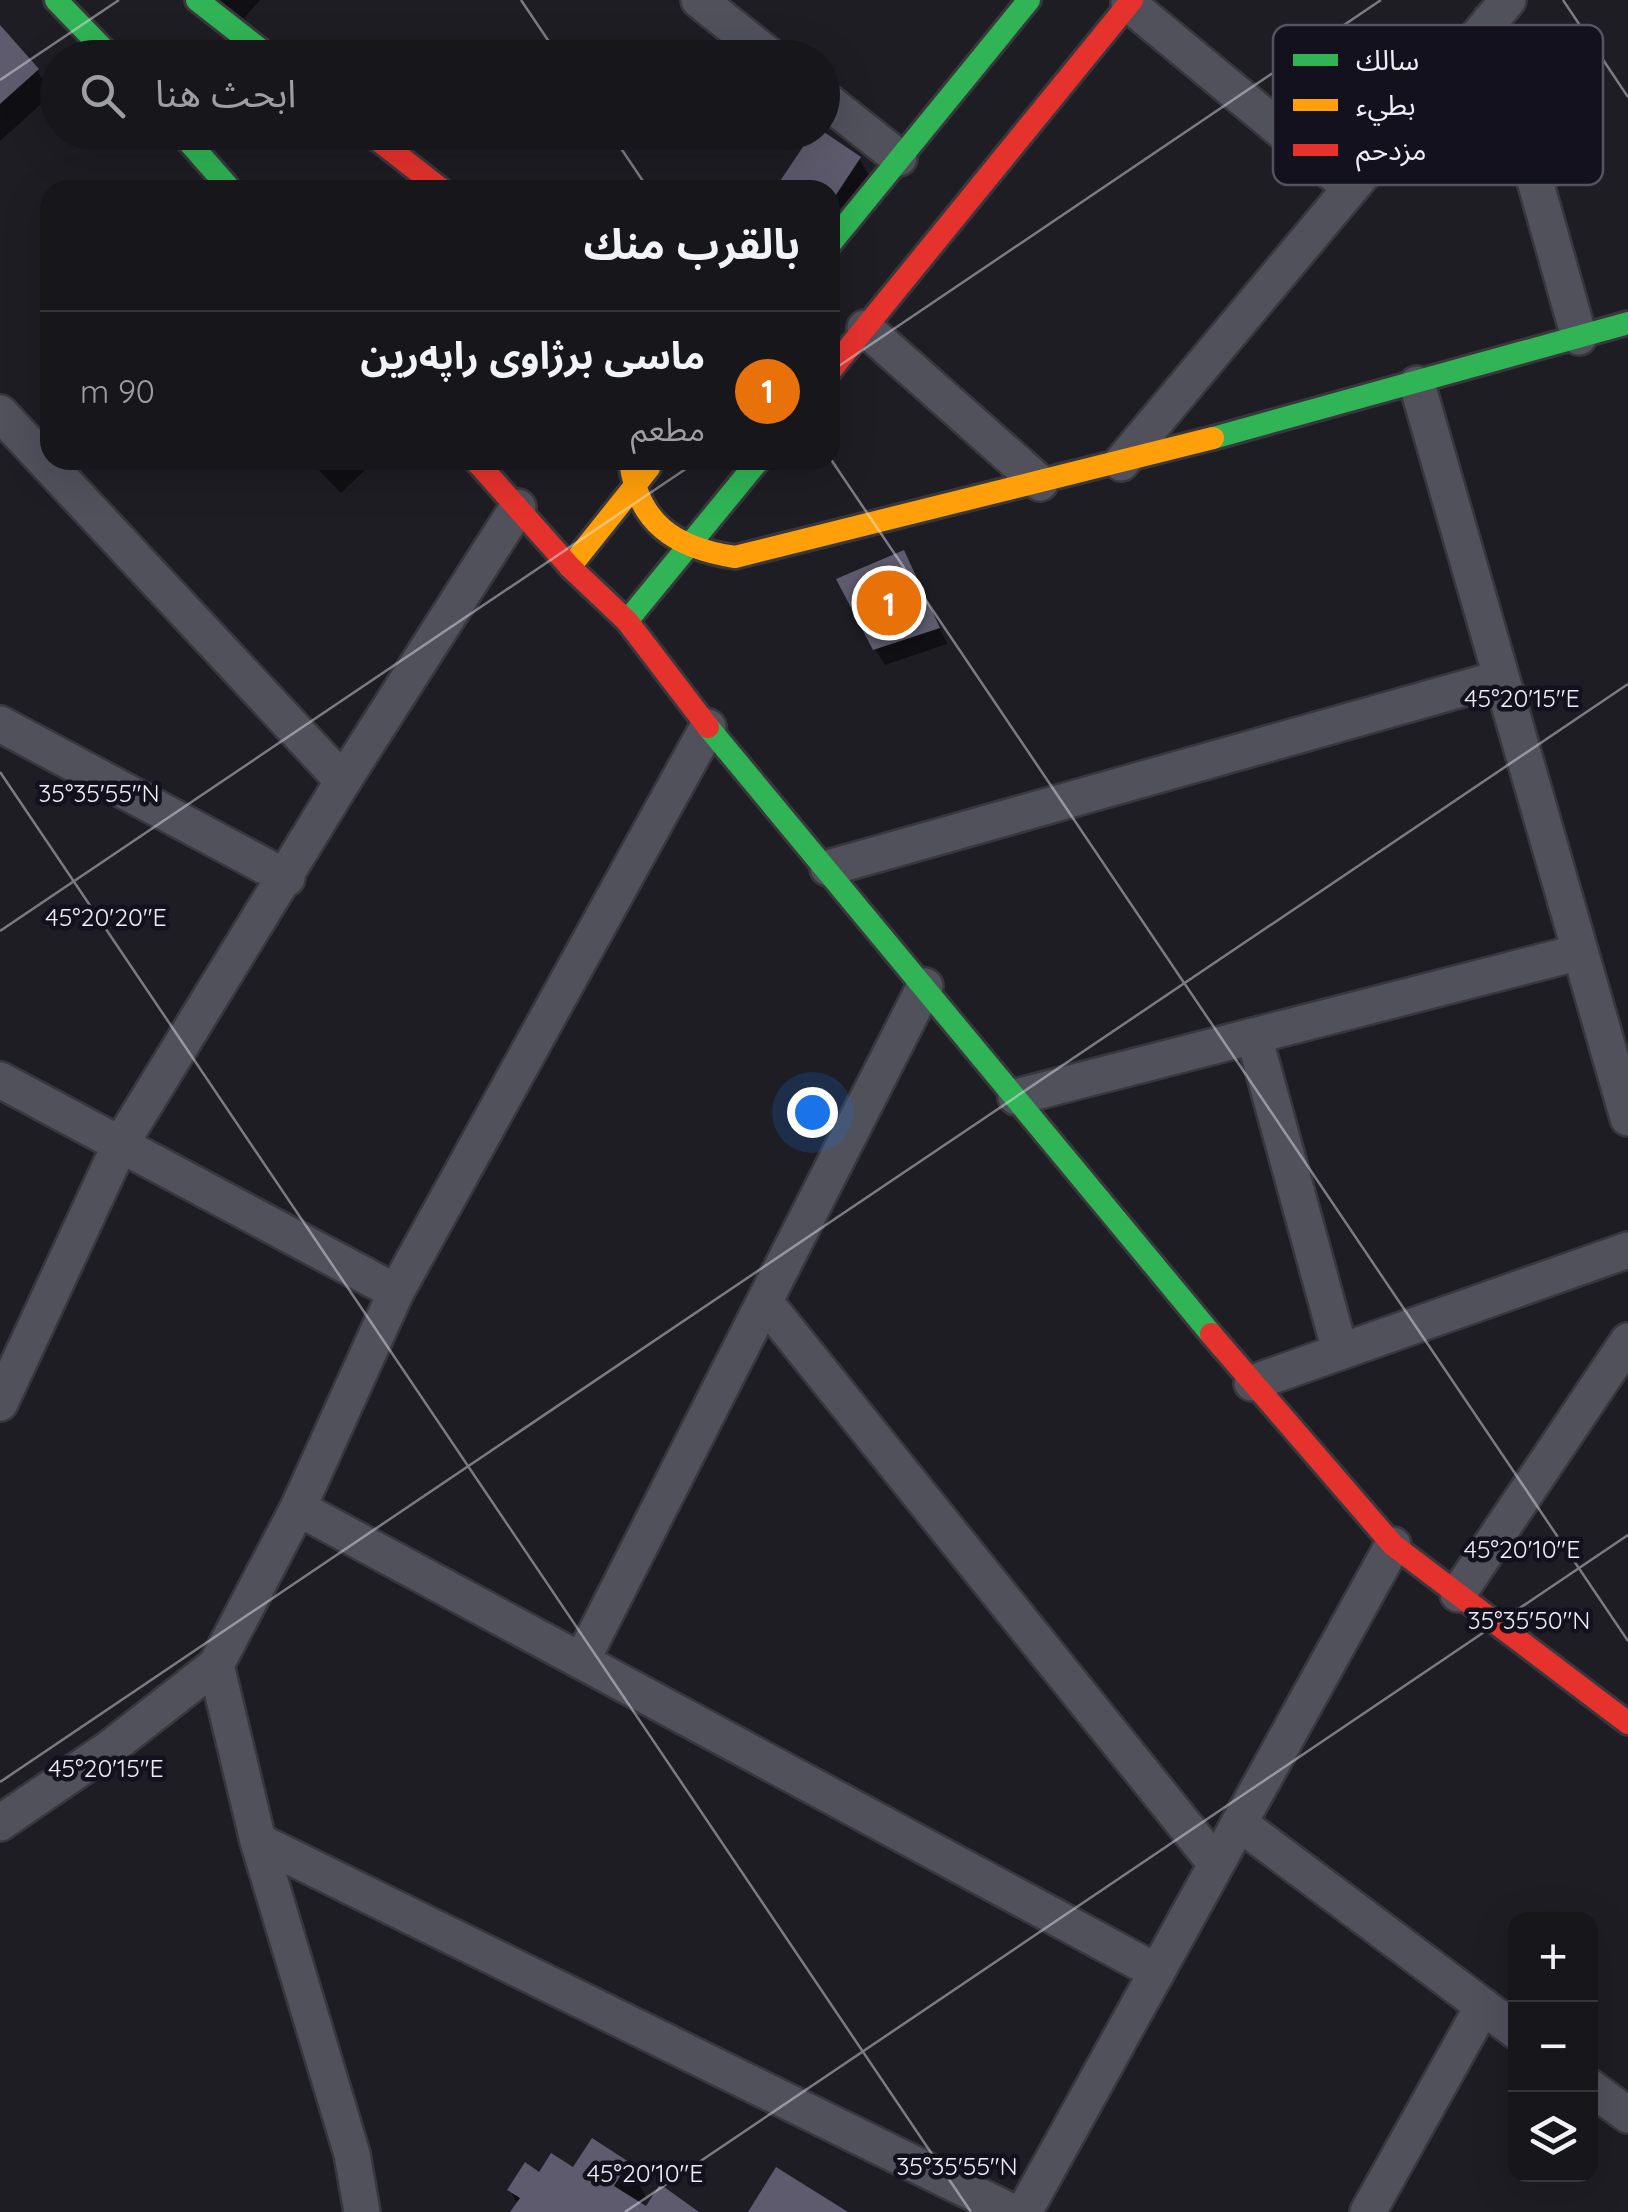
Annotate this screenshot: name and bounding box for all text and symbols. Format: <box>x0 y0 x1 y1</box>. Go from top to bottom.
legend <box>1273 25 1603 185</box>
search box <box>40 40 840 150</box>
text: سالك <box>1356 42 1419 77</box>
icon: search <box>75 68 130 123</box>
text: ابحث هنا <box>155 69 296 117</box>
text: بطيء <box>1356 87 1416 126</box>
text: مزدحم <box>1356 132 1427 172</box>
text: بالقرب منك <box>583 217 800 270</box>
text: ماسی برژاوی راپەرین <box>360 331 705 379</box>
text: 90 m <box>80 371 155 411</box>
text: 1 <box>761 371 774 411</box>
text: مطعم <box>631 409 705 449</box>
pin: 1 <box>856 566 922 640</box>
text: 45°20'15"E <box>1464 682 1580 713</box>
text: 35°35'55"N <box>38 777 160 808</box>
text: 45°20'20"E <box>45 901 167 932</box>
your location <box>787 1087 838 1138</box>
text: 45°20'10"E <box>1464 1533 1580 1564</box>
text: 35°35'50"N <box>1468 1604 1590 1635</box>
text: 45°20'15"E <box>48 1752 164 1783</box>
map controls <box>1508 1912 1598 2182</box>
button: + <box>1508 1912 1598 2002</box>
button: − <box>1508 2002 1598 2092</box>
button: layers <box>1508 2092 1598 2182</box>
text: 35°35'55"N <box>896 2150 1018 2181</box>
text: 45°20'10"E <box>587 2157 703 2188</box>

